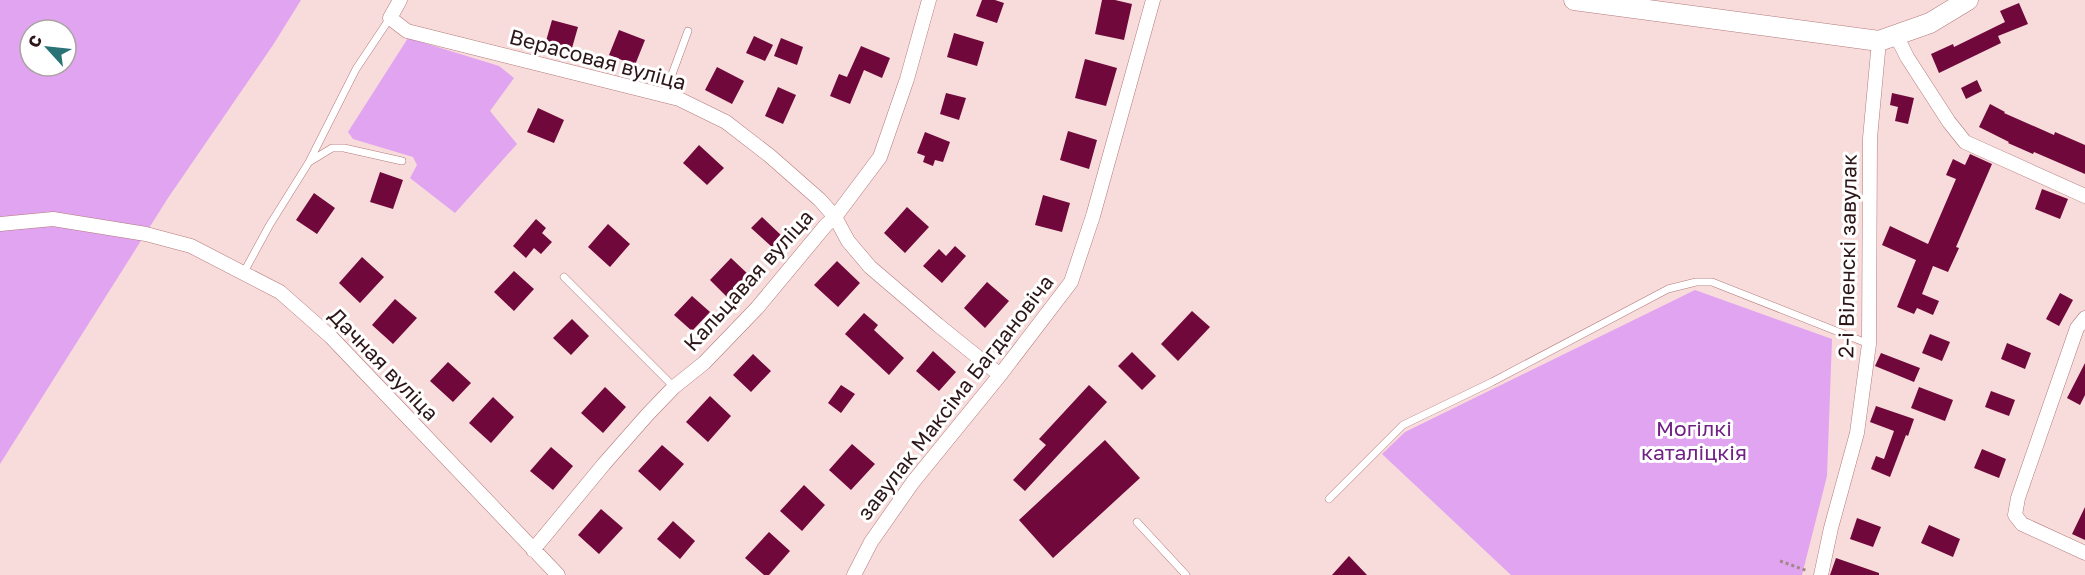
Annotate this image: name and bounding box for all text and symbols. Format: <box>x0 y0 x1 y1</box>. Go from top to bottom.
north arrow <box>18 18 78 78</box>
street label: Верасовая вуліца <box>507 23 689 95</box>
text: С <box>23 32 46 51</box>
street label: 2-і Віленскі завулак <box>1832 154 1862 358</box>
street label: Кальцавая вуліца <box>678 204 818 356</box>
street label: завулак Максіма Багдановіча <box>851 269 1059 525</box>
street label: Дачная вуліца <box>324 302 444 426</box>
park label: Могілкі каталіцкія <box>1641 415 1747 465</box>

